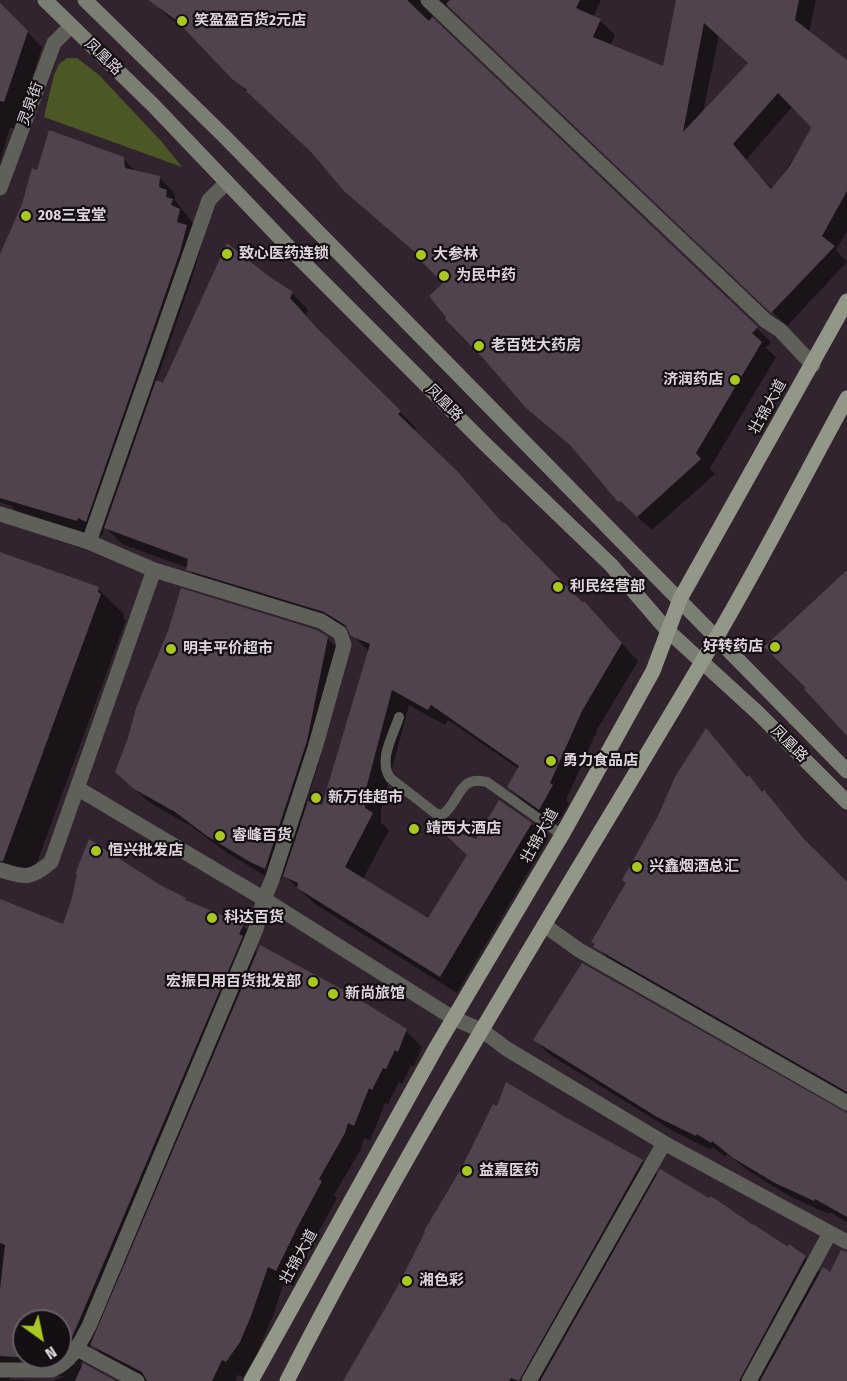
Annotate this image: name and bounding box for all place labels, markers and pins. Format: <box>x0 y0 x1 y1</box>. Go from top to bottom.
place label: 笑盈盈百货2元店 <box>194 12 306 30</box>
marker: 笑盈盈百货2元店 <box>175 14 189 28</box>
place label: 208三宝堂 <box>38 207 106 225</box>
marker: 208三宝堂 <box>19 209 33 223</box>
place label: 致心医药连锁 <box>239 245 329 263</box>
place label: 大参林 <box>433 246 478 264</box>
marker: 致心医药连锁 <box>220 247 234 261</box>
marker: 大参林 <box>414 248 428 262</box>
place label: 为民中药 <box>456 267 516 285</box>
marker: 为民中药 <box>437 269 451 283</box>
place label: 老百姓大药房 <box>491 337 581 355</box>
marker: 老百姓大药房 <box>472 339 486 353</box>
place label: 济润药店 <box>663 371 723 389</box>
marker: 济润药店 <box>728 373 742 387</box>
place label: 利民经营部 <box>570 578 645 596</box>
marker: 利民经营部 <box>551 580 565 594</box>
place label: 好转药店 <box>703 638 763 656</box>
place label: 明丰平价超市 <box>183 640 273 658</box>
marker: 好转药店 <box>768 640 782 654</box>
marker: 明丰平价超市 <box>164 642 178 656</box>
place label: 勇力食品店 <box>563 752 638 770</box>
marker: 勇力食品店 <box>544 754 558 768</box>
place label: 新万佳超市 <box>328 789 403 807</box>
marker: 新万佳超市 <box>309 791 323 805</box>
place label: 靖西大酒店 <box>426 820 501 838</box>
marker: 靖西大酒店 <box>407 822 421 836</box>
place label: 睿峰百货 <box>232 827 292 845</box>
marker: 睿峰百货 <box>213 829 227 843</box>
place label: 恒兴批发店 <box>108 842 183 860</box>
marker: 恒兴批发店 <box>89 844 103 858</box>
place label: 兴鑫烟酒总汇 <box>649 858 739 876</box>
marker: 兴鑫烟酒总汇 <box>630 860 644 874</box>
place label: 科达百货 <box>224 909 284 927</box>
marker: 科达百货 <box>205 911 219 925</box>
place label: 宏振日用百货批发部 <box>166 973 301 991</box>
marker: 宏振日用百货批发部 <box>306 975 320 989</box>
place label: 新尚旅馆 <box>345 985 405 1003</box>
marker: 新尚旅馆 <box>326 987 340 1001</box>
place label: 益嘉医药 <box>479 1162 539 1180</box>
marker: 益嘉医药 <box>460 1164 474 1178</box>
place label: 湘色彩 <box>419 1272 464 1290</box>
marker: 湘色彩 <box>400 1274 414 1288</box>

